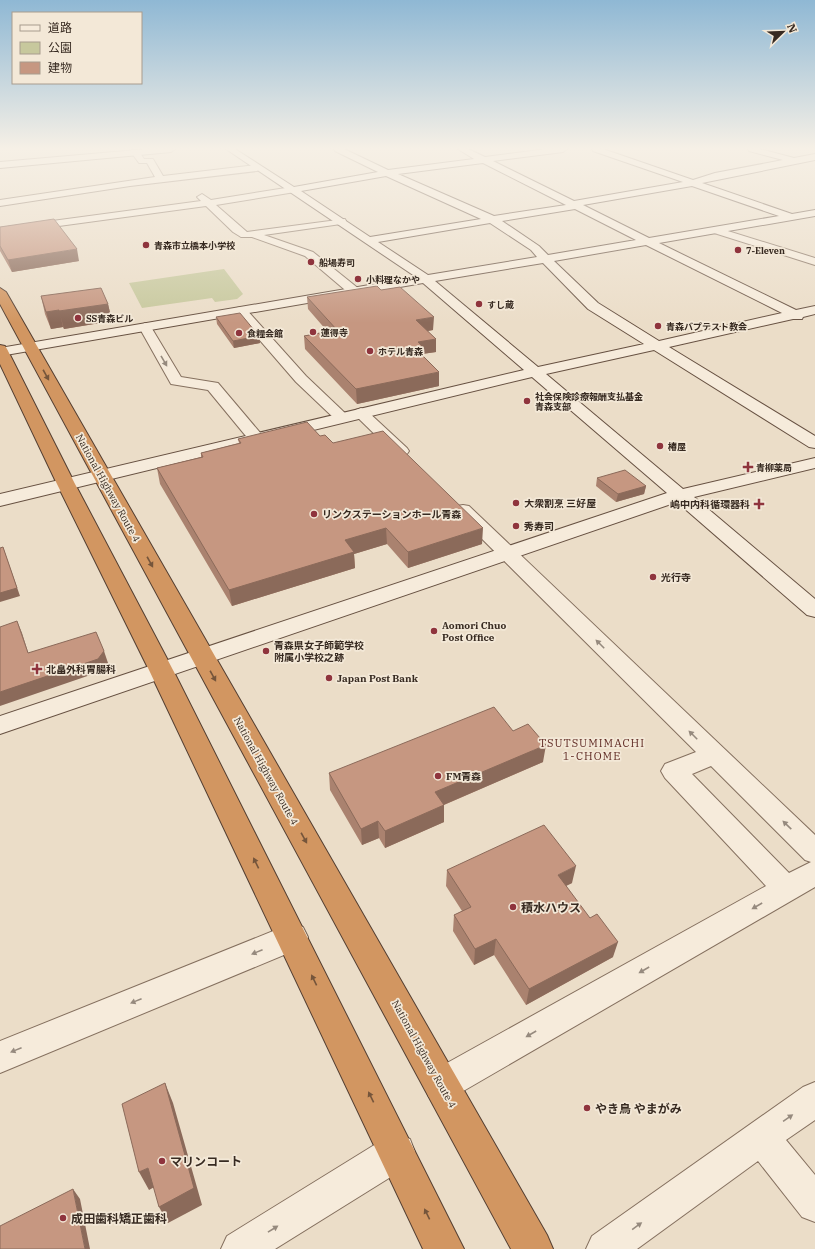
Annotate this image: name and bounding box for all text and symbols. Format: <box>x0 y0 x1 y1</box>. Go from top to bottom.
legend <box>12 12 142 84</box>
north arrow <box>763 12 803 52</box>
text: 道路 <box>48 20 72 35</box>
text: N <box>784 21 800 35</box>
text: 公園 <box>48 40 72 55</box>
text: 建物 <box>48 60 72 75</box>
marker: 青森市立橋本小学校 <box>141 240 151 250</box>
place label: 青森市立橋本小学校 <box>154 240 236 251</box>
marker: 7-Eleven <box>733 245 743 255</box>
place label: 7-Eleven <box>746 245 785 256</box>
marker: 船場寿司 <box>306 257 316 267</box>
place label: 船場寿司 <box>319 257 355 268</box>
marker: 小料理なかや <box>353 274 363 284</box>
place label: 小料理なかや <box>366 274 420 285</box>
marker: すし蔵 <box>474 299 484 309</box>
place label: すし蔵 <box>487 299 514 310</box>
marker: SS青森ビル <box>73 313 83 323</box>
place label: SS青森ビル <box>86 313 133 324</box>
marker: 青森バプテスト教会 <box>653 321 663 331</box>
place label: 青森バプテスト教会 <box>666 321 747 332</box>
marker: 蓮得寺 <box>308 327 318 337</box>
place label: 蓮得寺 <box>321 327 348 338</box>
marker: 食糧会館 <box>234 328 244 338</box>
place label: 食糧会館 <box>247 328 283 339</box>
marker: ホテル青森 <box>365 346 375 356</box>
place label: ホテル青森 <box>378 346 423 357</box>
one-way arrow <box>161 355 168 367</box>
one-way arrow <box>43 369 50 381</box>
place label: 社会保険診療報酬支払基金 青森支部 <box>535 391 643 412</box>
marker: 社会保険診療報酬支払基金 青森支部 <box>522 396 532 406</box>
street label: National Highway Route 4 <box>73 432 143 544</box>
marker: 椿屋 <box>655 441 665 451</box>
place label: 椿屋 <box>667 441 686 452</box>
marker: 青柳薬局 <box>743 462 753 472</box>
place label: 青柳薬局 <box>756 462 792 473</box>
place label: 大衆割烹 三好屋 <box>524 497 596 510</box>
marker: 大衆割烹 三好屋 <box>511 498 521 508</box>
place label: 嶋中内科循環器科 <box>670 498 750 511</box>
marker: 嶋中内科循環器科 <box>753 498 765 510</box>
place label: リンクステーションホール青森 <box>322 508 462 521</box>
marker: リンクステーションホール青森 <box>309 509 319 519</box>
place label: 秀寿司 <box>524 520 554 533</box>
marker: 秀寿司 <box>511 521 521 531</box>
one-way arrow <box>147 557 153 568</box>
place label: 光行寺 <box>661 571 691 584</box>
marker: 光行寺 <box>648 572 658 582</box>
place label: Aomori Chuo Post Office <box>442 619 506 644</box>
marker: Aomori Chuo Post Office <box>429 626 439 636</box>
place label: 青森県女子師範学校 附属小学校之跡 <box>274 639 364 664</box>
one-way arrow <box>595 639 605 649</box>
marker: 青森県女子師範学校 附属小学校之跡 <box>261 646 271 656</box>
marker: 北畠外科胃腸科 <box>31 663 43 675</box>
place label: 北畠外科胃腸科 <box>46 663 116 676</box>
one-way arrow <box>210 670 217 682</box>
place label: Japan Post Bank <box>337 672 419 685</box>
marker: Japan Post Bank <box>324 673 334 683</box>
street label: National Highway Route 4 <box>231 715 301 827</box>
one-way arrow <box>688 730 698 740</box>
district label: TSUTSUMIMACHI 1-CHOME <box>539 736 645 763</box>
place label: FM青森 <box>446 770 481 783</box>
marker: FM青森 <box>433 771 443 781</box>
one-way arrow <box>782 821 792 830</box>
one-way arrow <box>300 833 307 844</box>
one-way arrow <box>253 858 259 869</box>
place label: 積水ハウス <box>521 900 581 915</box>
marker: 積水ハウス <box>508 902 518 912</box>
one-way arrow <box>751 902 763 909</box>
one-way arrow <box>250 950 262 956</box>
one-way arrow <box>638 966 650 973</box>
one-way arrow <box>311 974 317 986</box>
street label: National Highway Route 4 <box>389 998 459 1110</box>
one-way arrow <box>130 999 142 1005</box>
one-way arrow <box>525 1031 536 1037</box>
one-way arrow <box>10 1047 22 1054</box>
one-way arrow <box>367 1091 374 1103</box>
place label: やき鳥 やまがみ <box>595 1101 682 1116</box>
marker: やき鳥 やまがみ <box>582 1103 592 1113</box>
one-way arrow <box>783 1114 793 1122</box>
place label: マリンコート <box>170 1154 242 1169</box>
marker: マリンコート <box>157 1156 167 1166</box>
one-way arrow <box>424 1208 430 1220</box>
place label: 成田歯科矯正歯科 <box>71 1211 167 1226</box>
marker: 成田歯科矯正歯科 <box>58 1213 68 1223</box>
one-way arrow <box>631 1222 642 1230</box>
one-way arrow <box>267 1225 279 1232</box>

